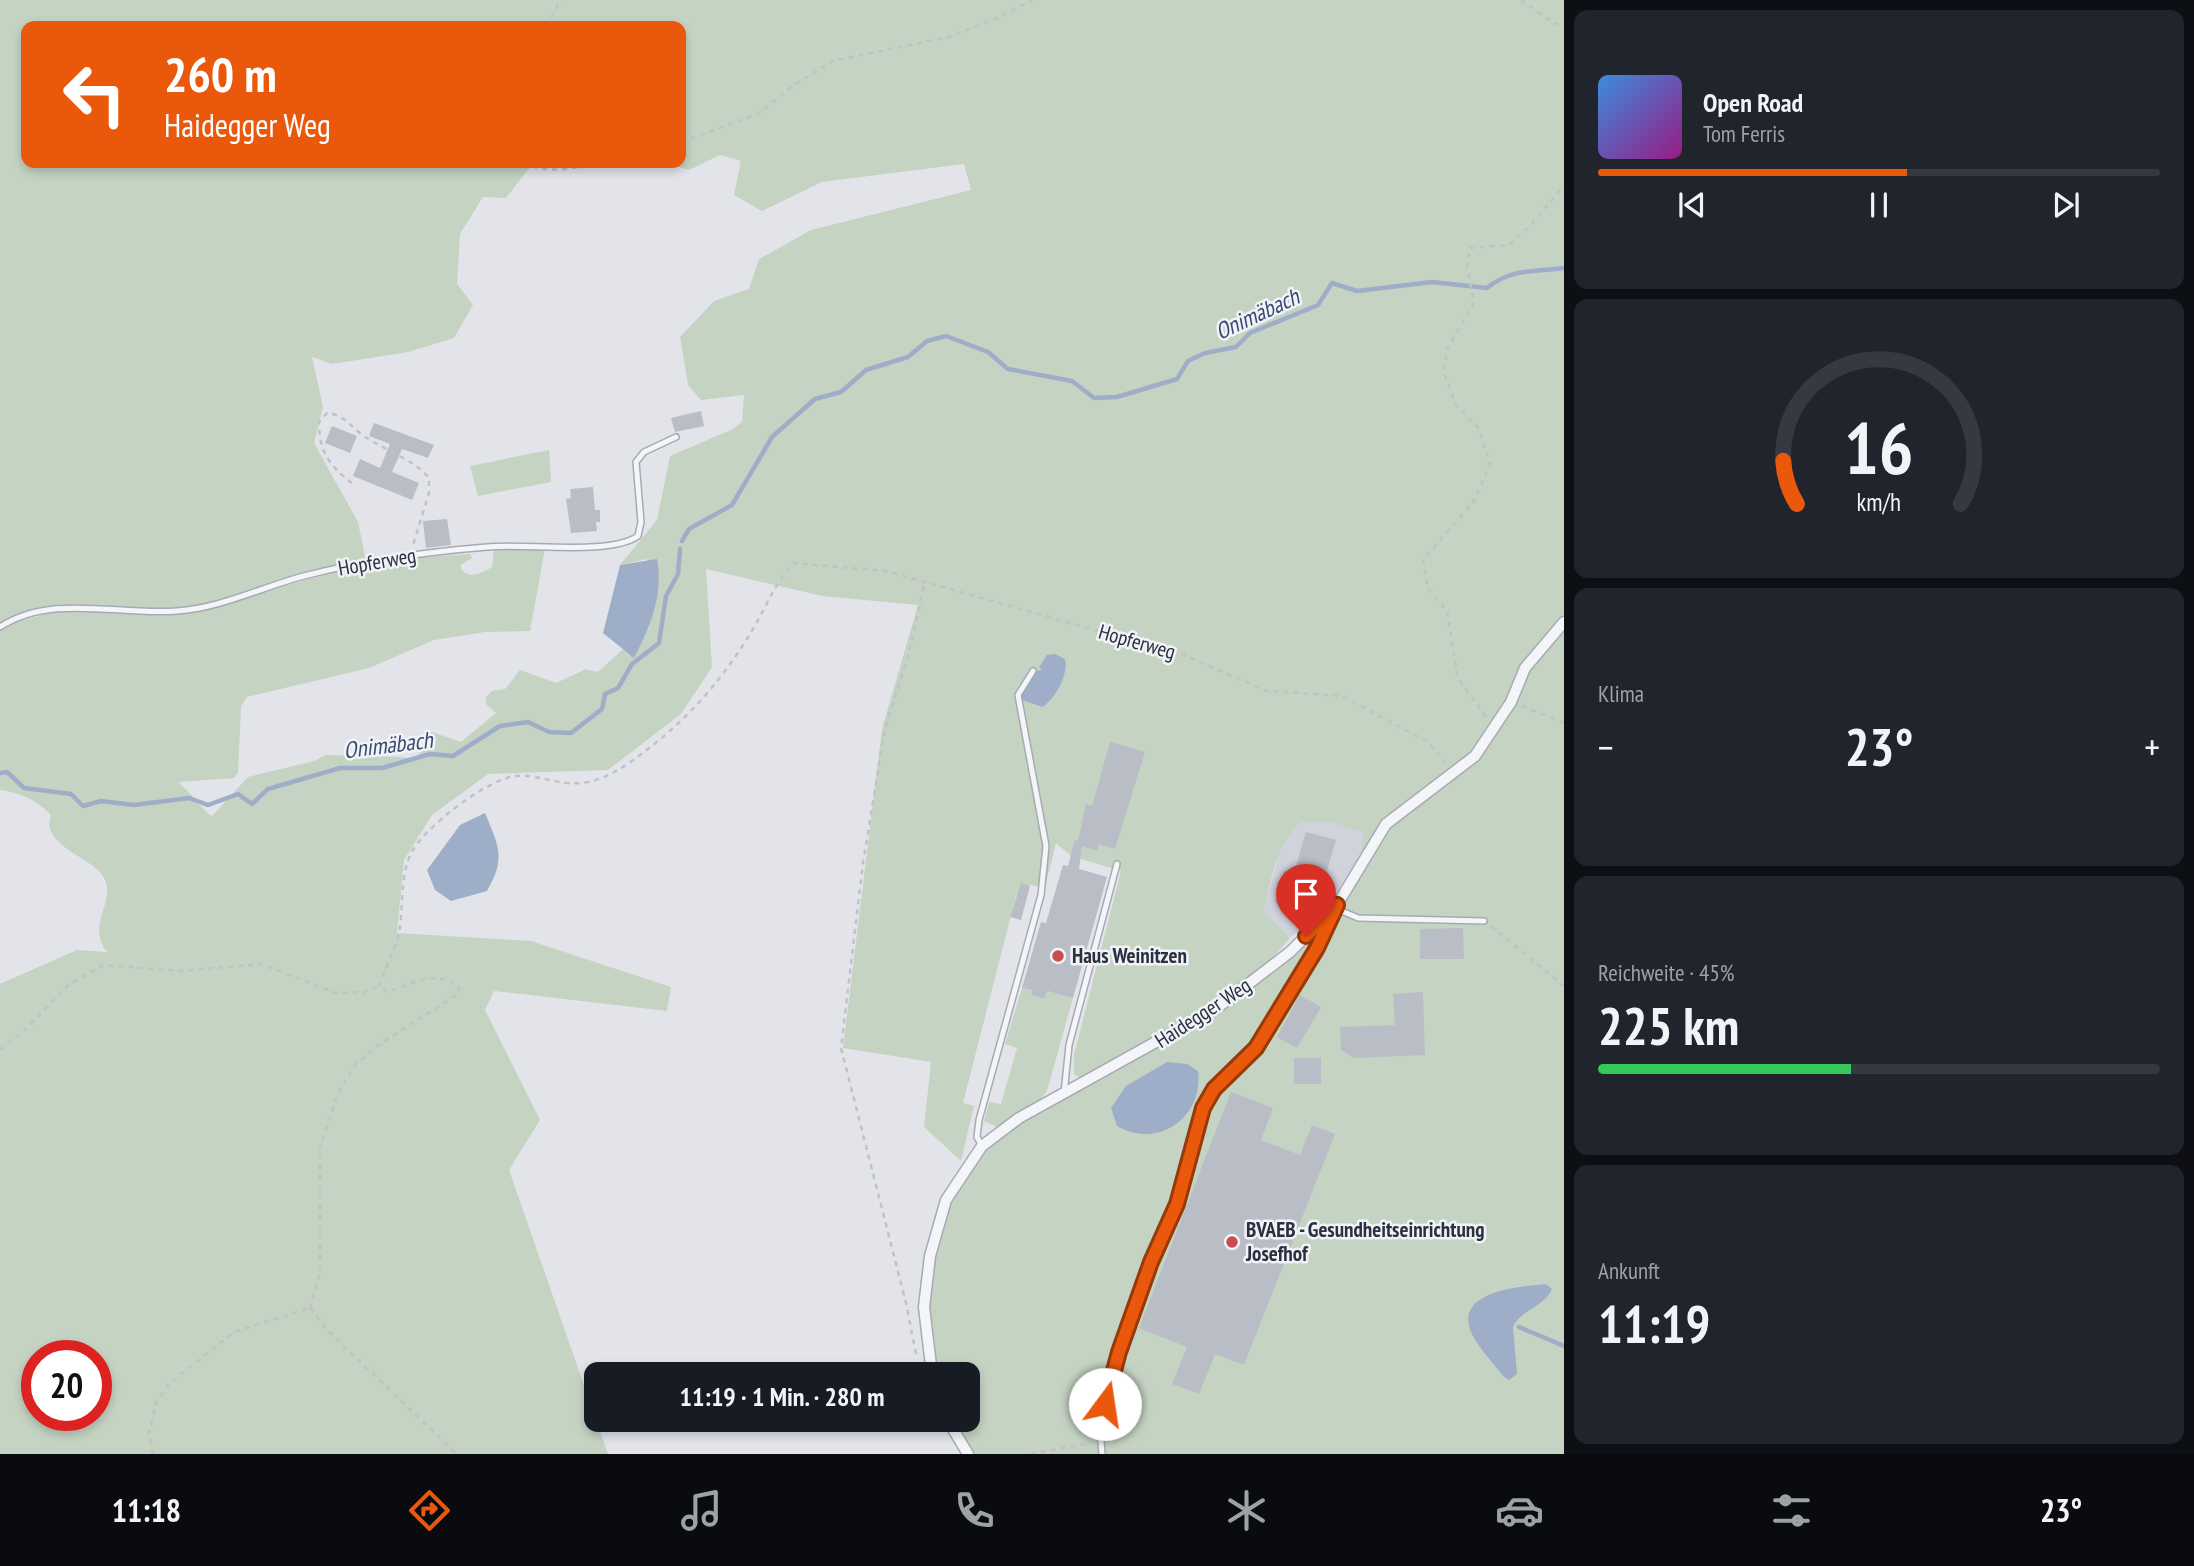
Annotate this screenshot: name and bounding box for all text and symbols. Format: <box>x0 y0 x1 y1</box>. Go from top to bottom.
text: 260 m <box>164 42 277 106</box>
icon: left <box>49 49 140 140</box>
text: Open Road <box>1703 86 1803 119</box>
text: Haidegger Weg <box>164 104 331 146</box>
text: Tom Ferris <box>1703 119 1785 148</box>
icon: previous <box>1673 186 1711 224</box>
icon: pause <box>1860 186 1898 224</box>
icon: next <box>2047 186 2085 224</box>
water label: Onimäbach <box>1210 281 1305 346</box>
text: 16 <box>1844 401 1914 495</box>
text: km/h <box>1857 486 1901 518</box>
street label: Hopferweg <box>336 541 418 582</box>
street label: Hopferweg <box>1096 618 1179 665</box>
text: Klima <box>1598 679 1644 708</box>
text: 23° <box>1845 713 1913 780</box>
text: − <box>1598 722 1614 771</box>
text: + <box>2144 722 2160 771</box>
water label: Onimäbach <box>342 724 436 764</box>
pin <box>1276 864 1336 936</box>
icon: arrive <box>1287 875 1325 913</box>
place label: Haus Weinitzen <box>1072 942 1187 969</box>
marker: Haus Weinitzen <box>1050 948 1066 964</box>
text: Reichweite · 45% <box>1598 958 1734 987</box>
street label: Haidegger Weg <box>1149 971 1256 1054</box>
text: 225 km <box>1598 992 1739 1059</box>
place label: BVAEB - Gesundheitseinrichtung Josefhof <box>1245 1216 1484 1267</box>
marker: BVAEB - Gesundheitseinrichtung Josefhof <box>1224 1234 1240 1250</box>
text: Ankunft <box>1598 1256 1660 1285</box>
text: 11:19 <box>1598 1290 1710 1357</box>
speed limit sign: 20 <box>21 1340 112 1431</box>
position arrow <box>1068 1367 1142 1441</box>
text: 11:19 · 1 Min. · 280 m <box>680 1380 884 1413</box>
icon: directions <box>405 1486 454 1535</box>
icon: music <box>677 1486 726 1535</box>
icon: phone <box>950 1486 999 1535</box>
icon: climate <box>1222 1486 1271 1535</box>
icon: car <box>1495 1486 1544 1535</box>
icon: filters <box>1767 1486 1816 1535</box>
text: 11:18 <box>112 1489 181 1531</box>
text: 23° <box>2040 1489 2082 1531</box>

